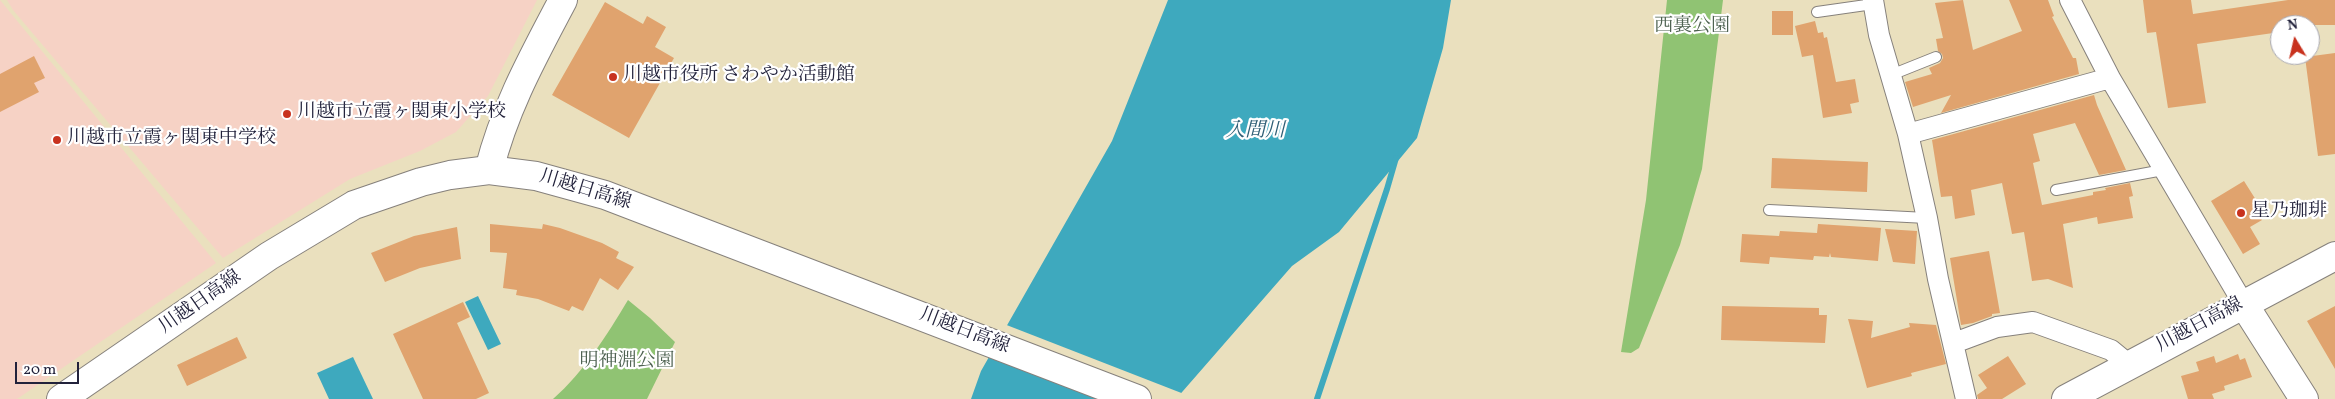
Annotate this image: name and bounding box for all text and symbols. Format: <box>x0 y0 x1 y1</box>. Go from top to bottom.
north arrow <box>2270 15 2320 65</box>
text: N <box>2286 16 2299 36</box>
park label: 西裏公園 <box>1654 17 1730 39</box>
place label: 川越市役所 さわやか活動館 <box>623 66 855 88</box>
marker: 川越市役所 さわやか活動館 <box>607 71 619 83</box>
place label: 川越市立霞ヶ関東小学校 <box>297 103 506 125</box>
marker: 川越市立霞ヶ関東小学校 <box>281 108 293 120</box>
water label: 入間川 <box>1225 120 1285 144</box>
place label: 川越市立霞ヶ関東中学校 <box>67 129 276 151</box>
marker: 川越市立霞ヶ関東中学校 <box>51 134 63 146</box>
street label: 川越日高線 <box>536 166 634 216</box>
place label: 星乃珈琲 <box>2251 202 2327 224</box>
marker: 星乃珈琲 <box>2235 207 2247 219</box>
street label: 川越日高線 <box>156 266 246 340</box>
street label: 川越日高線 <box>2153 294 2247 358</box>
street label: 川越日高線 <box>916 304 1012 360</box>
scale bar <box>18 352 81 384</box>
park label: 明神淵公園 <box>580 352 674 374</box>
text: 20 m <box>23 360 56 381</box>

